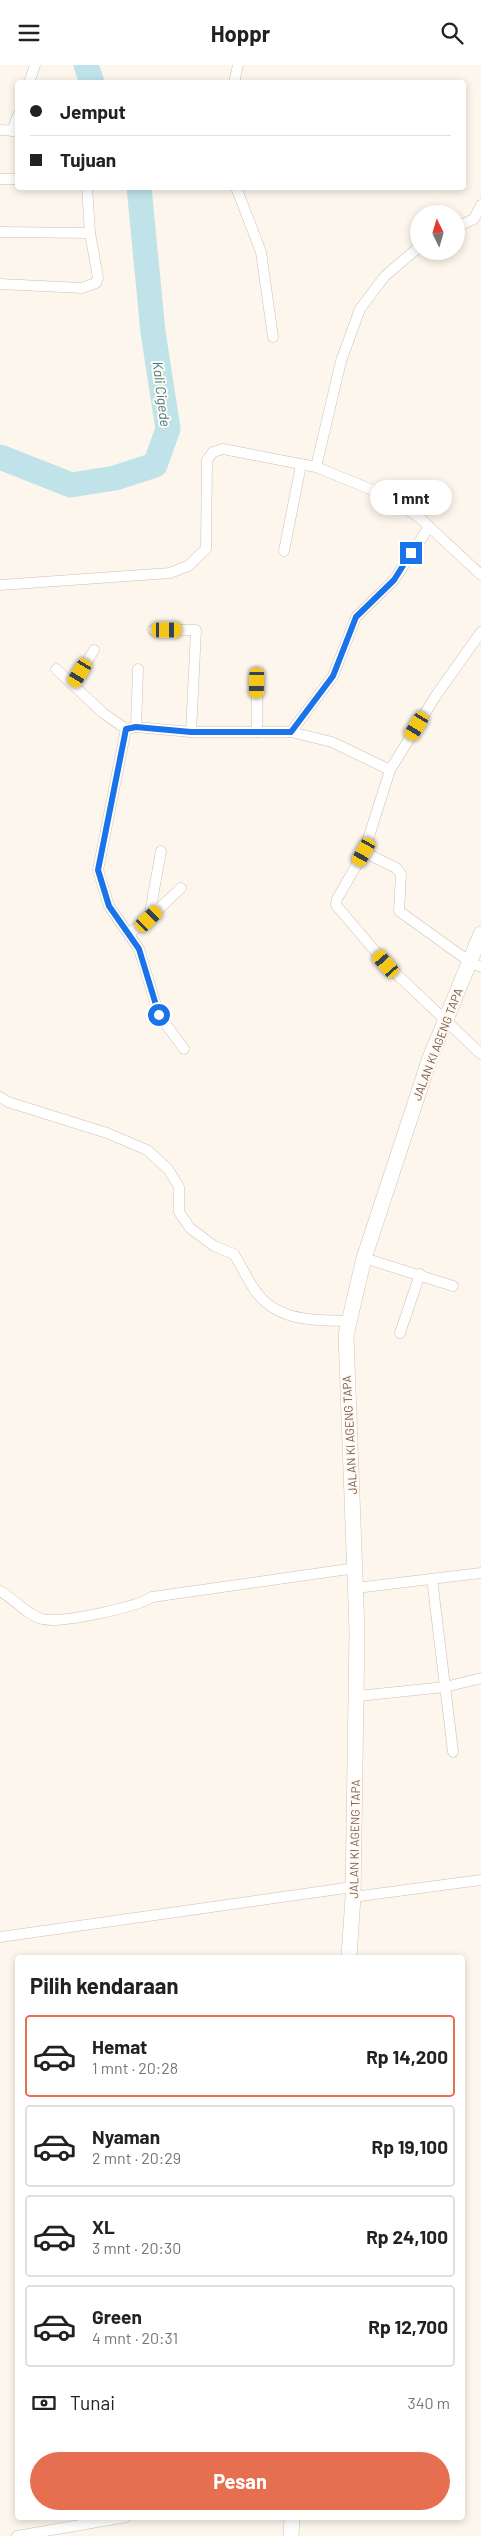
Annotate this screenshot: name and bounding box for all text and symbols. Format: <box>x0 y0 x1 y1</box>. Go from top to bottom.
icon: menu <box>15 19 43 47</box>
icon: search <box>438 19 466 47</box>
text: Hoppr <box>211 20 270 46</box>
text: Jemput <box>60 100 126 123</box>
text: Tujuan <box>60 148 116 171</box>
north arrow <box>410 205 465 260</box>
map controls <box>410 205 465 260</box>
water label: Kali Cigede <box>150 360 174 428</box>
callout: 1 mnt <box>370 481 452 515</box>
text: 1 mnt <box>392 488 430 507</box>
route end <box>400 542 422 564</box>
car <box>152 623 182 638</box>
car <box>65 656 94 690</box>
car <box>249 668 264 698</box>
car <box>402 709 431 743</box>
car <box>350 835 377 869</box>
car <box>132 903 165 935</box>
car <box>370 948 401 980</box>
street label: JALAN KI AGENG TAPA <box>409 986 465 1102</box>
route start <box>148 1004 170 1026</box>
street label: JALAN KI AGENG TAPA <box>339 1375 359 1495</box>
street label: JALAN KI AGENG TAPA <box>346 1779 362 1899</box>
text: Pilih kendaraan <box>30 1972 178 1998</box>
icon: car <box>32 2034 77 2079</box>
text: Hemat <box>92 2035 147 2058</box>
text: Rp 14,200 <box>366 2045 448 2068</box>
text: 1 mnt · 20:28 <box>92 2058 178 2077</box>
icon: car <box>32 2124 77 2169</box>
text: Nyaman <box>92 2125 160 2148</box>
text: Rp 19,100 <box>372 2135 448 2158</box>
text: 2 mnt · 20:29 <box>92 2148 181 2167</box>
icon: car <box>32 2214 77 2259</box>
text: XL <box>92 2215 115 2238</box>
text: Rp 24,100 <box>366 2225 448 2248</box>
text: 3 mnt · 20:30 <box>92 2238 181 2257</box>
icon: car <box>32 2304 77 2349</box>
text: Green <box>92 2305 142 2328</box>
text: Rp 12,700 <box>368 2315 448 2338</box>
text: 4 mnt · 20:31 <box>92 2328 178 2347</box>
icon: cash <box>30 2389 58 2417</box>
text: Tunai <box>70 2391 115 2414</box>
text: 340 m <box>407 2393 450 2412</box>
button: Pesan <box>30 2452 450 2510</box>

